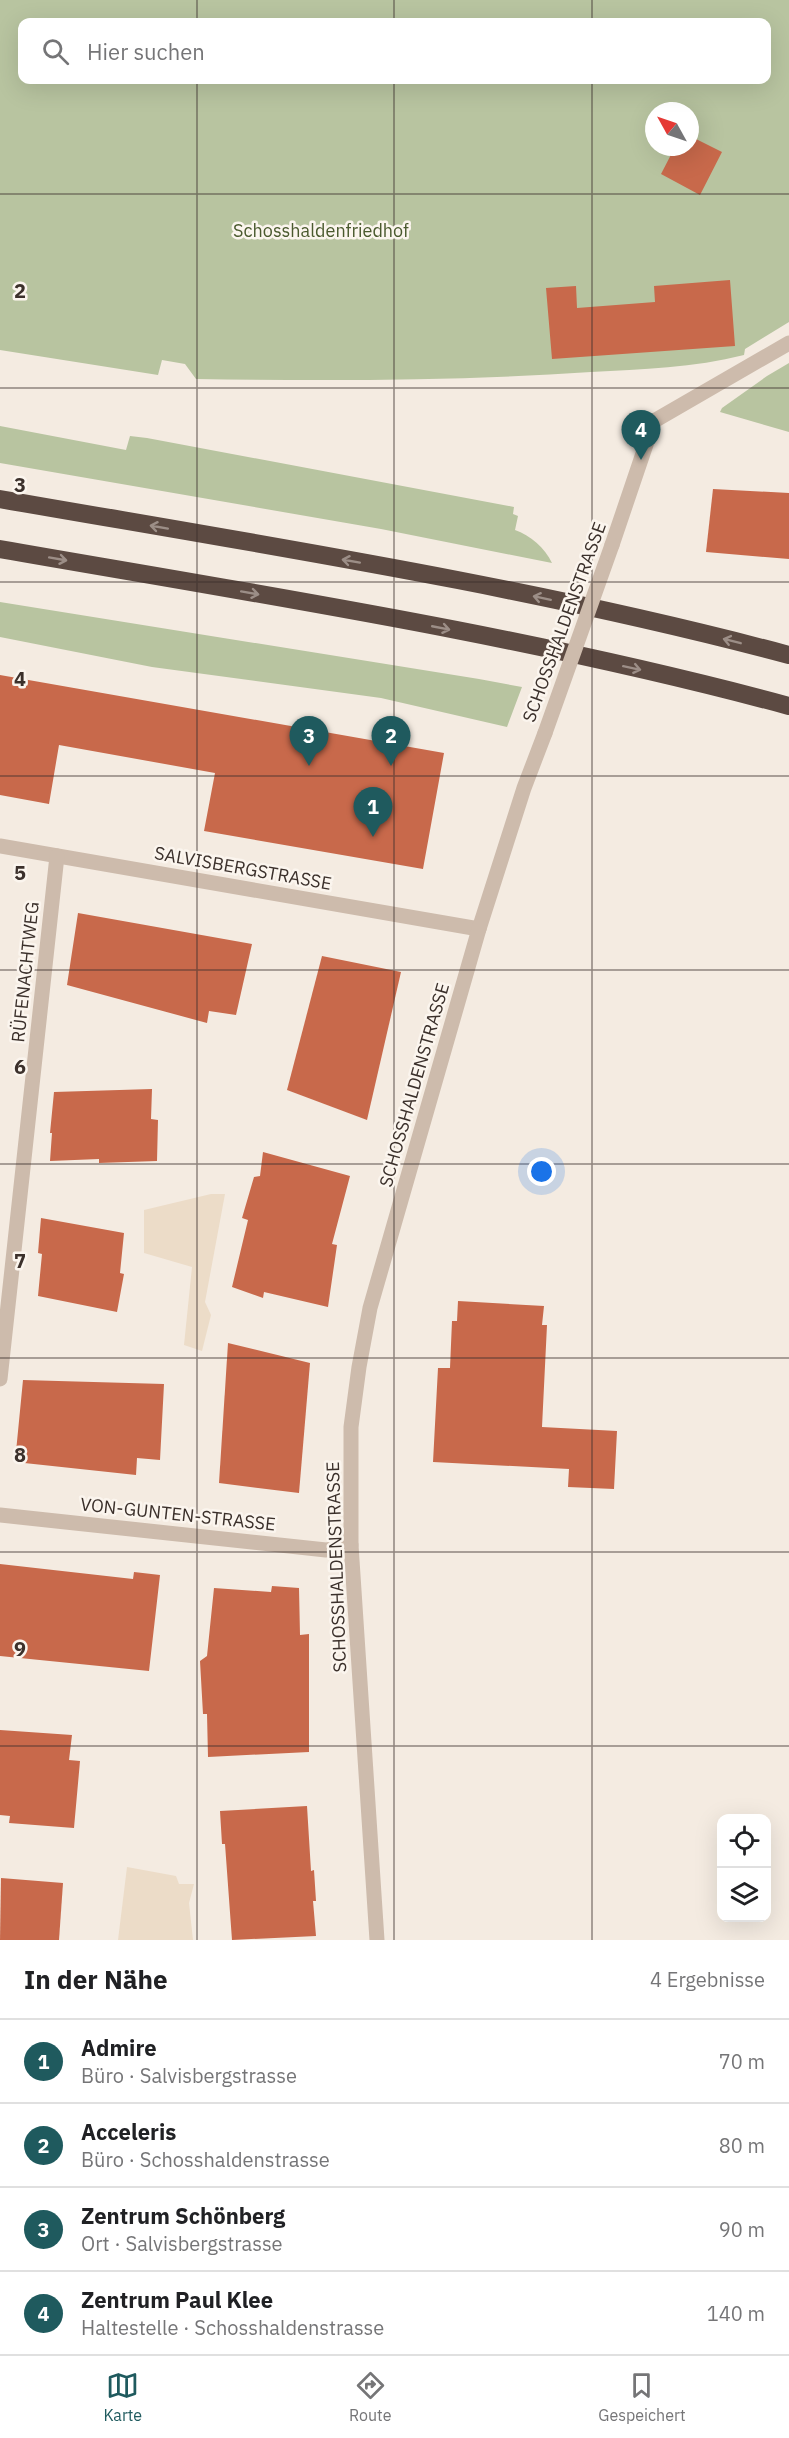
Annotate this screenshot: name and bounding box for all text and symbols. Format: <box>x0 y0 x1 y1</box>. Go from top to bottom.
search box <box>18 18 771 84</box>
icon: search <box>39 35 72 68</box>
text: Hier suchen <box>87 37 205 66</box>
north arrow <box>645 102 699 156</box>
park label: Schosshaldenfriedhof <box>233 219 409 242</box>
text: 2 <box>14 277 26 304</box>
pin: 4 <box>622 410 660 460</box>
text: 3 <box>14 471 26 498</box>
street label: SCHOSSHALDENSTRASSE <box>517 519 611 725</box>
one-way arrow <box>149 521 169 532</box>
one-way arrow <box>47 554 67 565</box>
one-way arrow <box>341 555 361 566</box>
one-way arrow <box>239 588 259 599</box>
one-way arrow <box>533 592 552 604</box>
one-way arrow <box>431 623 451 634</box>
one-way arrow <box>723 635 742 647</box>
one-way arrow <box>623 663 642 675</box>
text: 4 <box>14 665 26 692</box>
pin: 3 <box>290 716 328 766</box>
pin: 2 <box>372 716 410 766</box>
pin: 1 <box>354 788 392 837</box>
street label: SALVISBERGSTRASSE <box>153 841 333 895</box>
text: 5 <box>14 859 26 886</box>
street label: RÜFENACHTWEG <box>6 900 44 1044</box>
street label: SCHOSSHALDENSTRASSE <box>374 980 454 1190</box>
text: 6 <box>14 1053 26 1080</box>
your location <box>527 1157 556 1186</box>
text: 7 <box>14 1247 26 1274</box>
text: 8 <box>14 1441 26 1468</box>
street label: SCHOSSHALDENSTRASSE <box>321 1461 351 1673</box>
street label: VON-GUNTEN-STRASSE <box>79 1492 277 1536</box>
text: 9 <box>14 1635 26 1662</box>
map controls <box>717 1814 771 1922</box>
button: locate <box>717 1814 771 1868</box>
button: layers <box>717 1868 771 1922</box>
text: In der Nähe <box>24 1962 168 1996</box>
text: 4 Ergebnisse <box>650 1966 765 1993</box>
text: Admire <box>81 2033 157 2062</box>
text: 1 <box>38 2048 50 2075</box>
text: 70 m <box>719 2048 765 2075</box>
text: Büro · Salvisbergstrasse <box>81 2062 297 2089</box>
text: Acceleris <box>81 2117 176 2146</box>
text: 2 <box>38 2132 50 2159</box>
text: 80 m <box>719 2132 765 2159</box>
text: Büro · Schosshaldenstrasse <box>81 2146 330 2173</box>
text: Zentrum Schönberg <box>81 2201 285 2230</box>
text: 3 <box>38 2216 50 2243</box>
text: 90 m <box>719 2216 765 2243</box>
text: Ort · Salvisbergstrasse <box>81 2230 283 2257</box>
text: Zentrum Paul Klee <box>81 2285 273 2314</box>
text: 4 <box>38 2300 50 2327</box>
text: 140 m <box>707 2300 765 2327</box>
text: Haltestelle · Schosshaldenstrasse <box>81 2314 384 2341</box>
tab: Karte <box>103 2369 142 2425</box>
tab: Route <box>349 2369 391 2425</box>
tab: Gespeichert <box>598 2369 686 2425</box>

